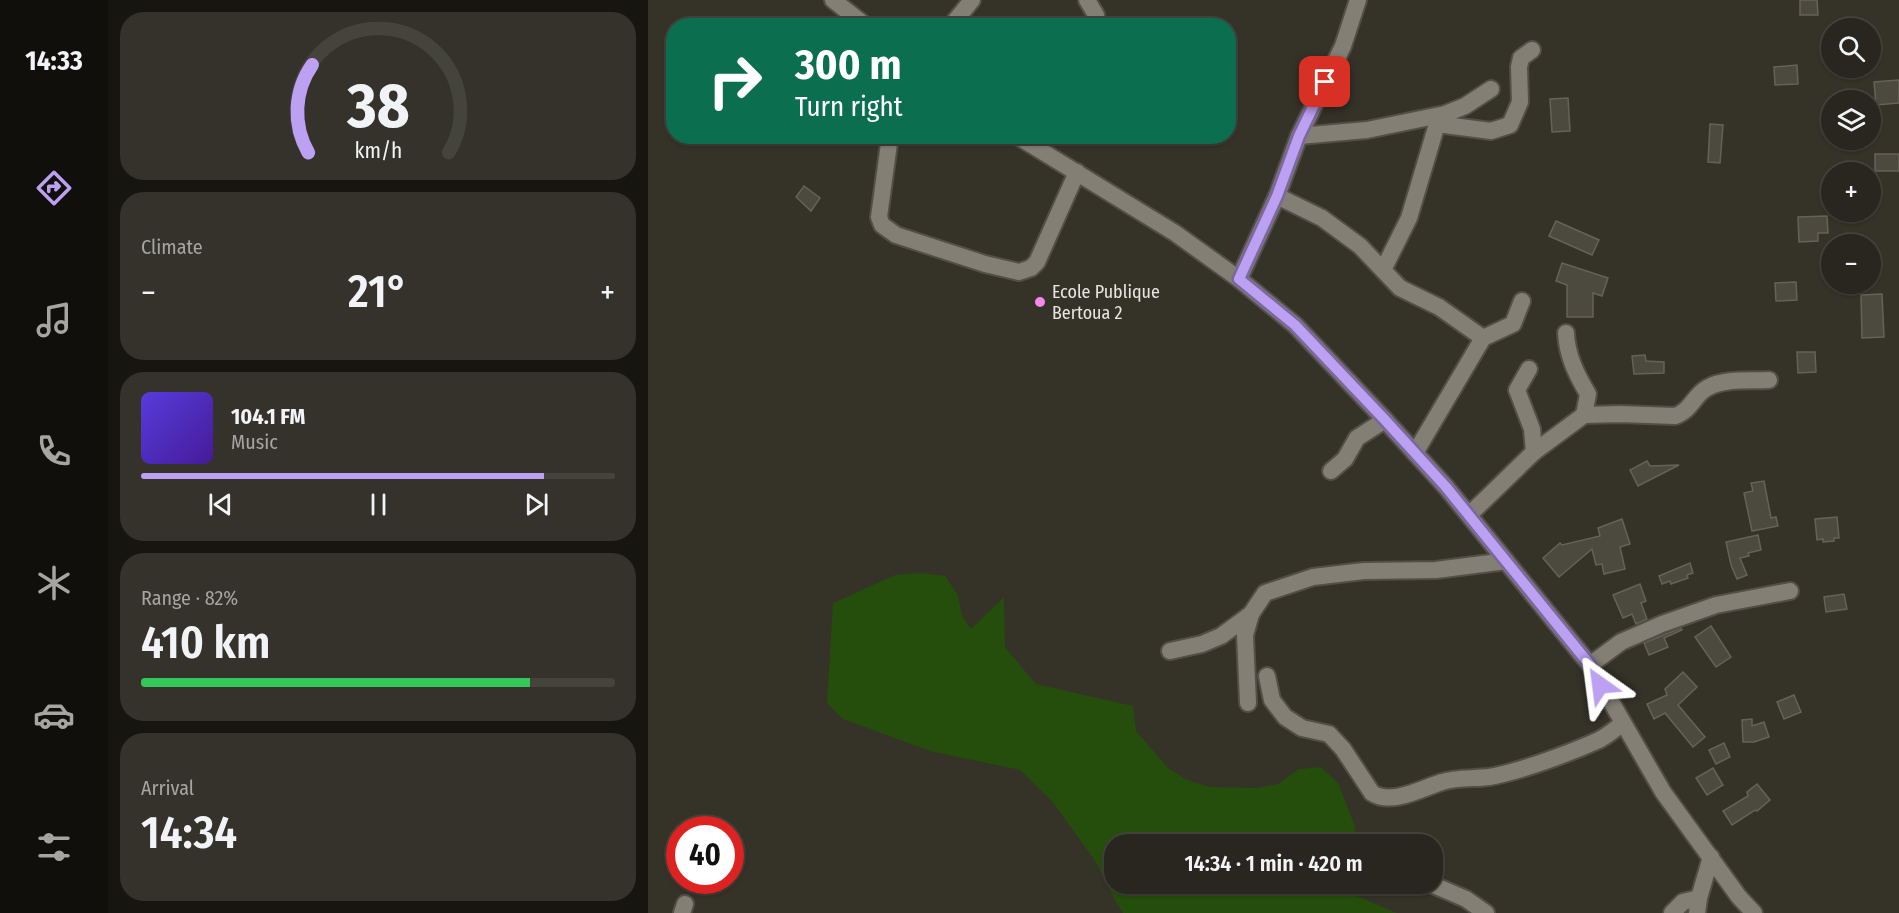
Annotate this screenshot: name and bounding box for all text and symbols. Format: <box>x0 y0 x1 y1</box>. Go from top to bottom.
map controls <box>1821 18 1881 294</box>
button: search <box>1821 18 1881 78</box>
text: 300 m <box>795 40 902 90</box>
icon: right <box>696 42 774 120</box>
text: 14:33 <box>25 45 83 77</box>
pin <box>1299 56 1350 107</box>
icon: arrive <box>1308 65 1341 98</box>
text: 38 <box>346 69 409 144</box>
button: layers <box>1821 90 1881 150</box>
text: Turn right <box>795 91 903 123</box>
text: km/h <box>354 138 402 164</box>
button: + <box>1821 162 1881 222</box>
icon: directions <box>33 167 75 209</box>
button: − <box>1821 234 1881 294</box>
text: Climate <box>141 235 203 259</box>
text: 21° <box>348 265 408 319</box>
text: − <box>141 273 156 313</box>
text: + <box>600 273 615 313</box>
place label: Ecole Publique Bertoua 2 <box>1052 281 1160 324</box>
marker: Ecole Publique Bertoua 2 <box>1033 295 1047 309</box>
icon: music <box>33 299 75 341</box>
text: 104.1 FM <box>231 403 305 430</box>
icon: phone <box>33 430 75 472</box>
text: Music <box>231 430 278 454</box>
icon: previous <box>204 488 237 521</box>
icon: pause <box>362 488 395 521</box>
icon: next <box>520 488 553 521</box>
icon: climate <box>33 562 75 604</box>
text: Range · 82% <box>141 586 238 610</box>
text: 410 km <box>141 616 270 670</box>
position arrow <box>1568 653 1632 717</box>
icon: car <box>33 694 75 736</box>
text: Arrival <box>141 776 194 800</box>
text: 14:34 <box>141 806 237 860</box>
speed limit sign: 40 <box>666 816 744 894</box>
icon: filters <box>33 826 75 868</box>
text: 14:34 · 1 min · 420 m <box>1184 850 1363 877</box>

